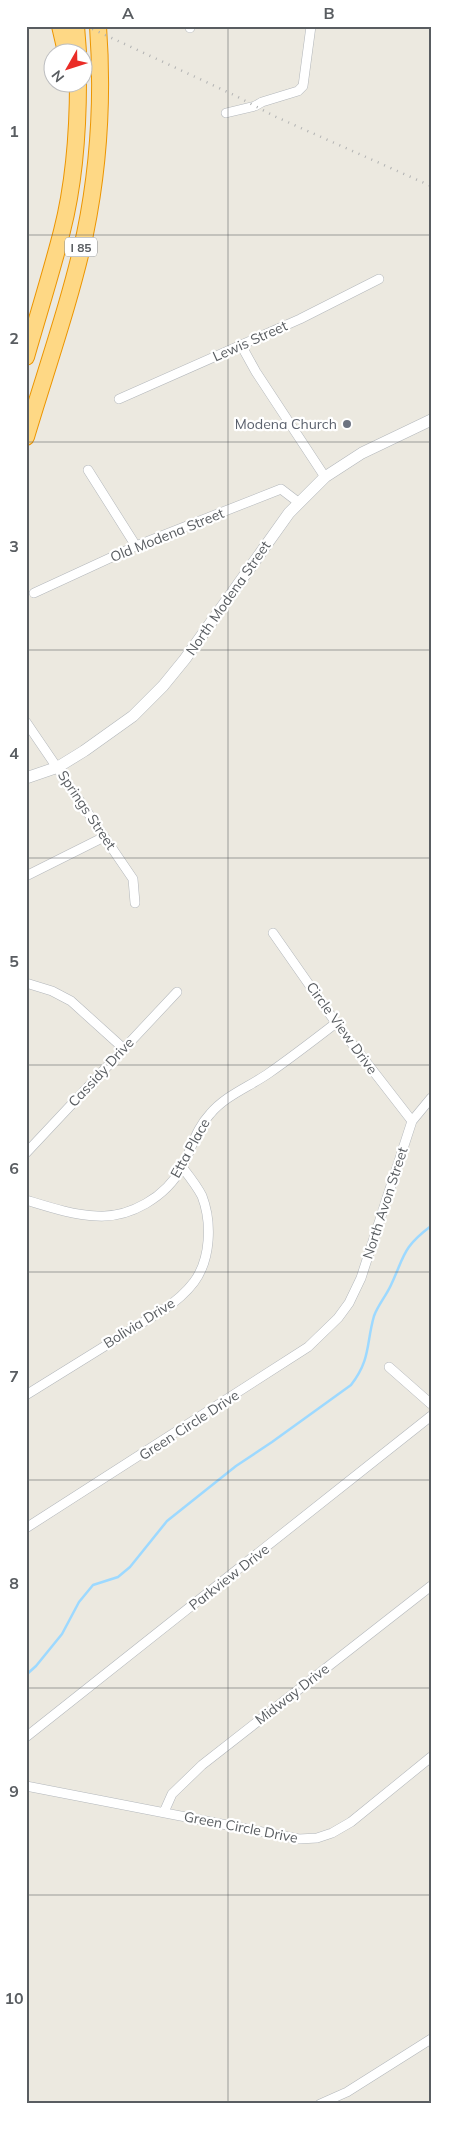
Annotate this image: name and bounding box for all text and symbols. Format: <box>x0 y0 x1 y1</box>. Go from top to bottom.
text: A <box>122 3 134 23</box>
text: B <box>323 3 335 23</box>
north arrow <box>42 42 92 92</box>
text: N <box>48 66 68 86</box>
text: 1 <box>9 121 19 141</box>
road number: I 85 <box>65 238 97 256</box>
street label: Lewis Street <box>210 316 290 365</box>
text: 2 <box>9 328 19 348</box>
place label: Modena Church <box>235 415 337 433</box>
marker: Modena Church <box>341 418 353 430</box>
street label: Old Modena Street <box>107 504 227 566</box>
text: 3 <box>9 536 19 556</box>
street label: North Modena Street <box>182 537 274 659</box>
text: 4 <box>9 743 19 763</box>
street label: Springs Street <box>54 767 120 853</box>
text: 5 <box>9 951 19 971</box>
street label: Circle View Drive <box>302 978 382 1078</box>
street label: Cassidy Drive <box>64 1034 138 1110</box>
street label: Etta Place <box>166 1115 214 1181</box>
street label: North Avon Street <box>358 1145 412 1261</box>
text: 6 <box>9 1158 19 1178</box>
street label: Bolivia Drive <box>100 1294 178 1352</box>
text: 7 <box>9 1366 19 1386</box>
street label: Green Circle Drive <box>136 1386 242 1464</box>
street label: Parkview Drive <box>185 1540 273 1614</box>
text: 8 <box>9 1573 19 1593</box>
street label: Midway Drive <box>251 1660 333 1728</box>
text: 9 <box>9 1781 19 1801</box>
street label: Green Circle Drive <box>183 1807 299 1847</box>
text: 10 <box>4 1988 24 2008</box>

